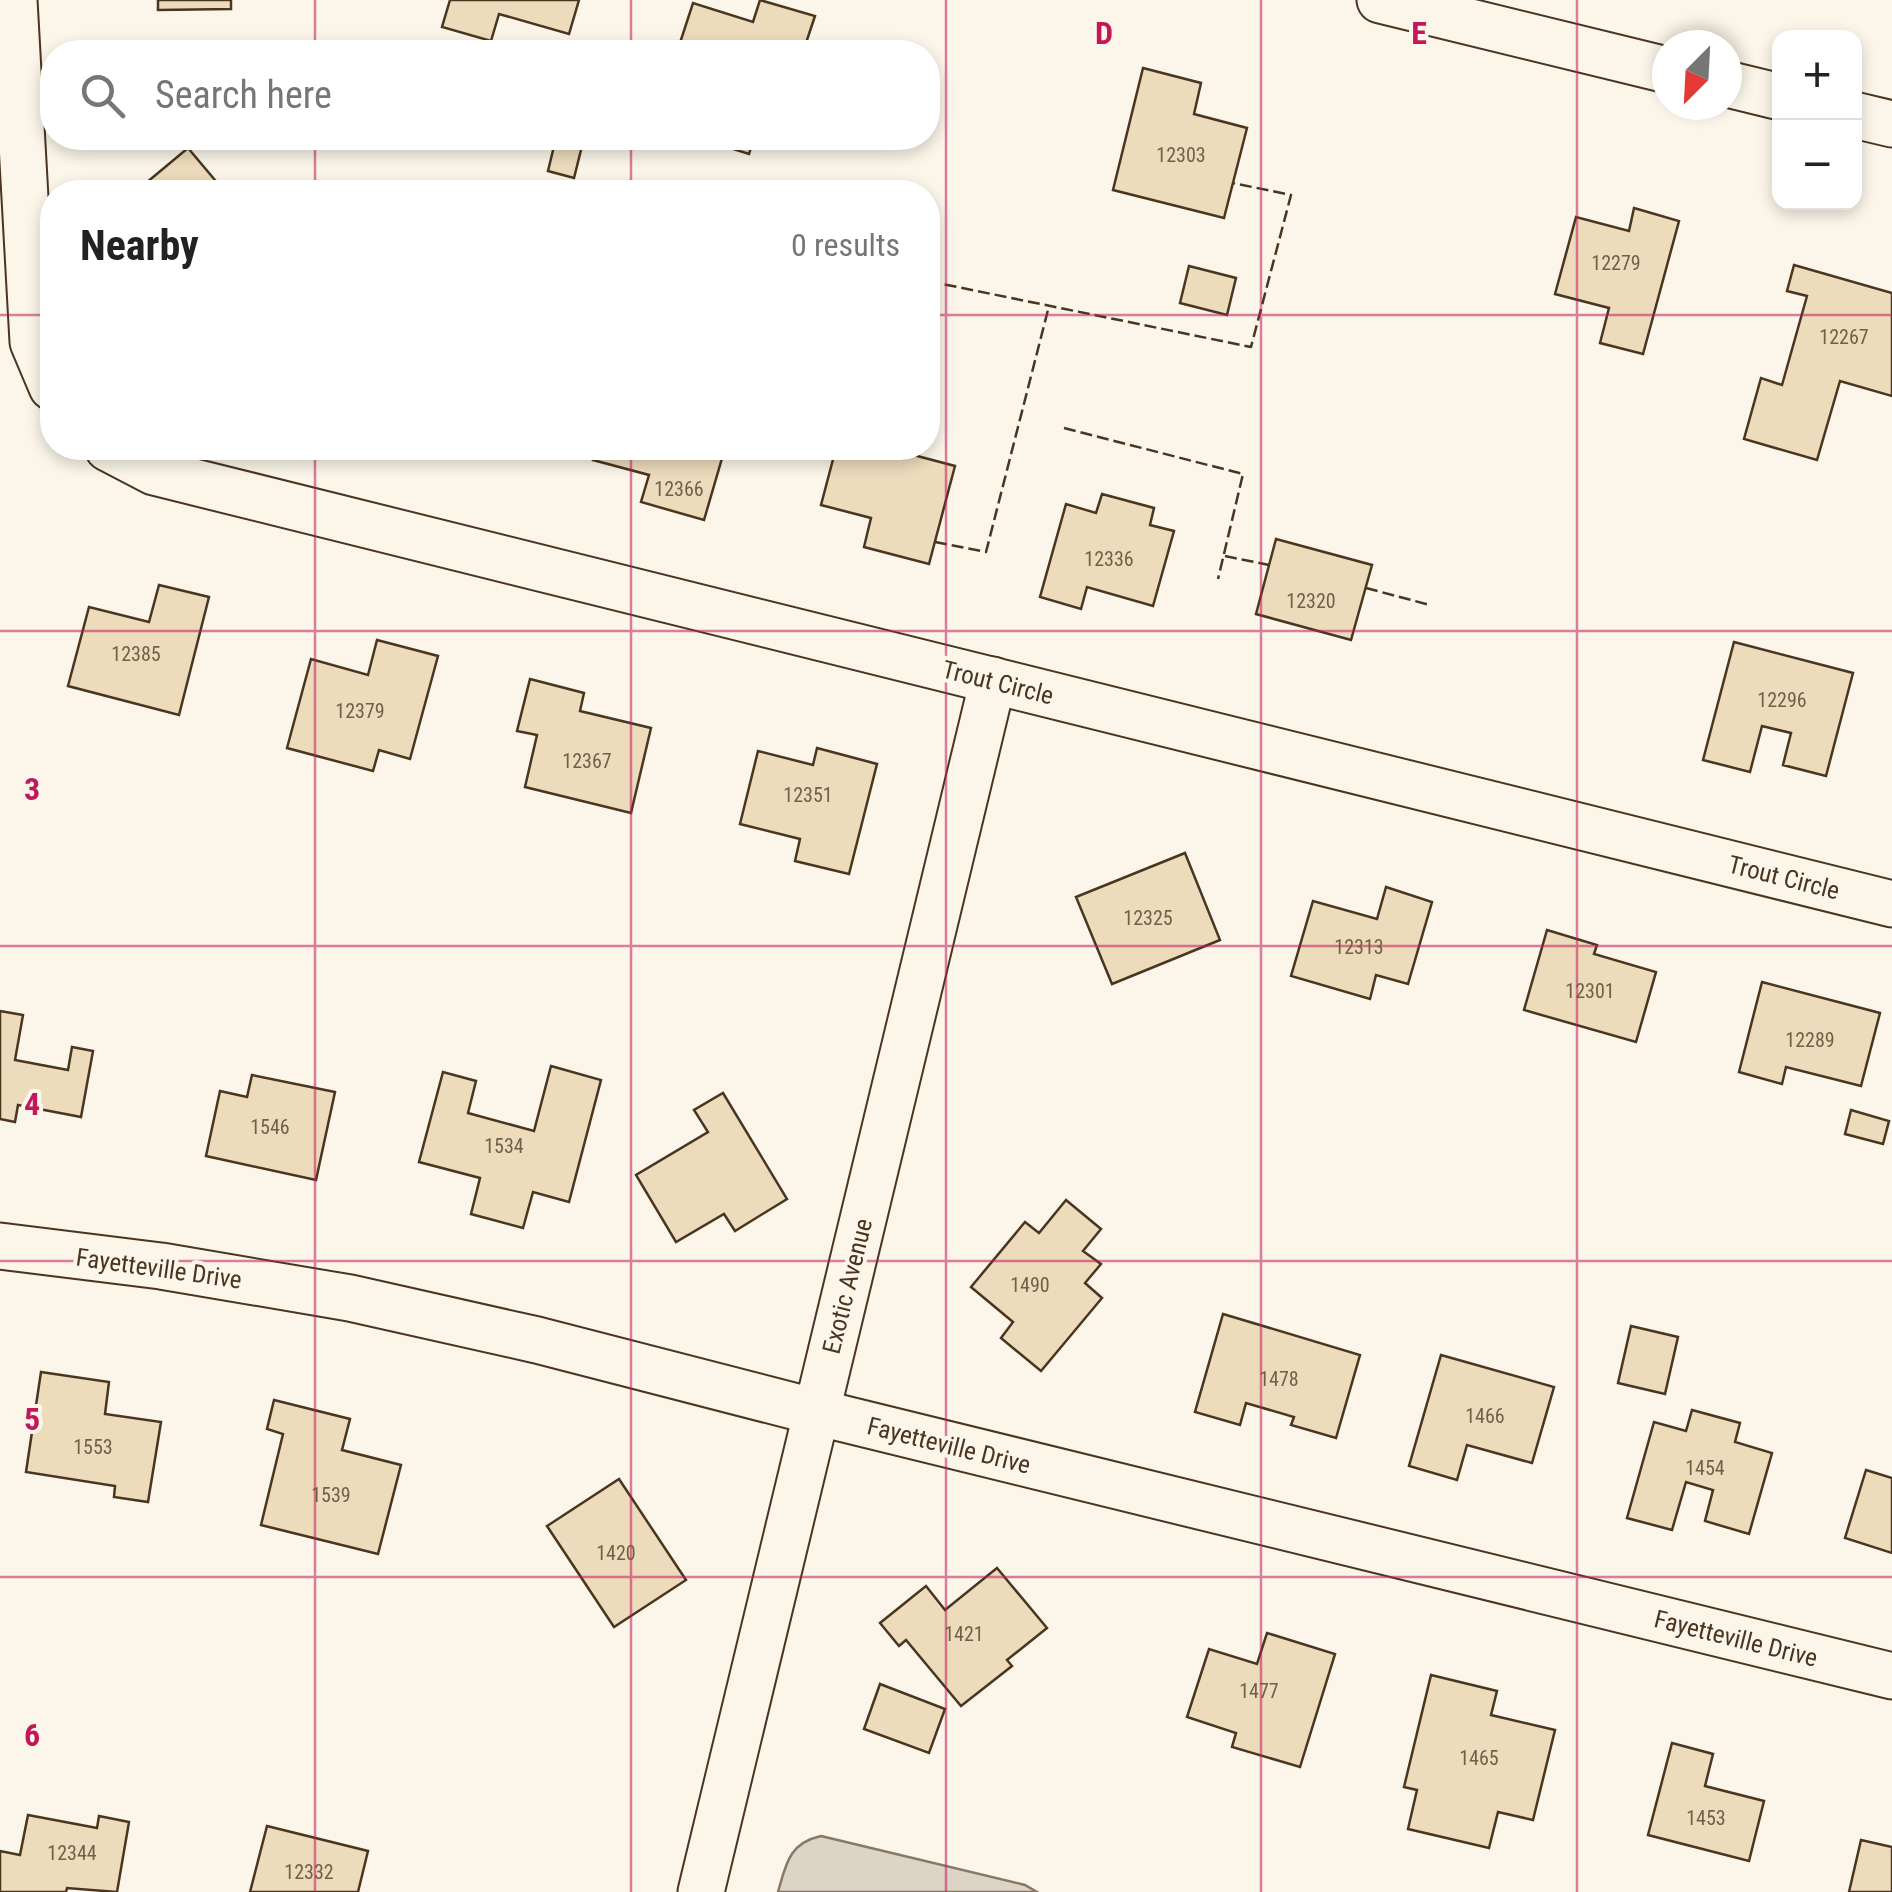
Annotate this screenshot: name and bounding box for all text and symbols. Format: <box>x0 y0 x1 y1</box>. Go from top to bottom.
text: D <box>1095 14 1113 52</box>
text: E <box>1411 14 1427 52</box>
north arrow <box>1652 30 1742 120</box>
map controls <box>1772 30 1862 210</box>
button: + <box>1772 30 1862 120</box>
search box <box>40 40 940 150</box>
icon: search <box>75 68 130 123</box>
text: Search here <box>155 73 332 117</box>
button: − <box>1772 120 1862 210</box>
house number: 12303 <box>1156 143 1206 167</box>
text: Nearby <box>80 221 199 270</box>
text: 0 results <box>791 226 900 264</box>
house number: 12279 <box>1591 251 1641 275</box>
house number: 12267 <box>1819 325 1869 349</box>
house number: 12366 <box>654 477 704 501</box>
house number: 12336 <box>1084 547 1134 571</box>
house number: 12320 <box>1286 589 1336 613</box>
house number: 12385 <box>111 642 161 666</box>
street label: Trout Circle <box>939 655 1056 710</box>
house number: 12296 <box>1757 688 1807 712</box>
house number: 12379 <box>335 699 385 723</box>
house number: 12367 <box>562 749 612 773</box>
text: 3 <box>24 770 40 808</box>
house number: 12351 <box>783 783 833 807</box>
street label: Trout Circle <box>1725 850 1842 905</box>
house number: 12325 <box>1123 906 1173 930</box>
house number: 12313 <box>1334 935 1384 959</box>
house number: 12301 <box>1565 979 1615 1003</box>
house number: 12289 <box>1785 1028 1835 1052</box>
text: 4 <box>24 1085 40 1123</box>
house number: 1546 <box>250 1115 290 1139</box>
house number: 1534 <box>484 1134 524 1158</box>
street label: Exotic Avenue <box>817 1216 878 1357</box>
street label: Fayetteville Drive <box>74 1243 244 1294</box>
house number: 1490 <box>1010 1273 1050 1297</box>
house number: 1478 <box>1259 1367 1299 1391</box>
text: 5 <box>24 1400 40 1438</box>
house number: 1466 <box>1465 1404 1505 1428</box>
street label: Fayetteville Drive <box>864 1411 1033 1480</box>
house number: 1553 <box>73 1435 113 1459</box>
house number: 1454 <box>1685 1456 1725 1480</box>
house number: 1539 <box>311 1483 351 1507</box>
house number: 1420 <box>596 1541 636 1565</box>
street label: Fayetteville Drive <box>1651 1604 1820 1673</box>
house number: 1421 <box>944 1622 984 1646</box>
house number: 1477 <box>1239 1679 1279 1703</box>
text: 6 <box>24 1716 40 1754</box>
house number: 1465 <box>1459 1746 1499 1770</box>
house number: 1453 <box>1686 1806 1726 1830</box>
house number: 12344 <box>47 1841 97 1865</box>
house number: 12332 <box>284 1860 334 1884</box>

